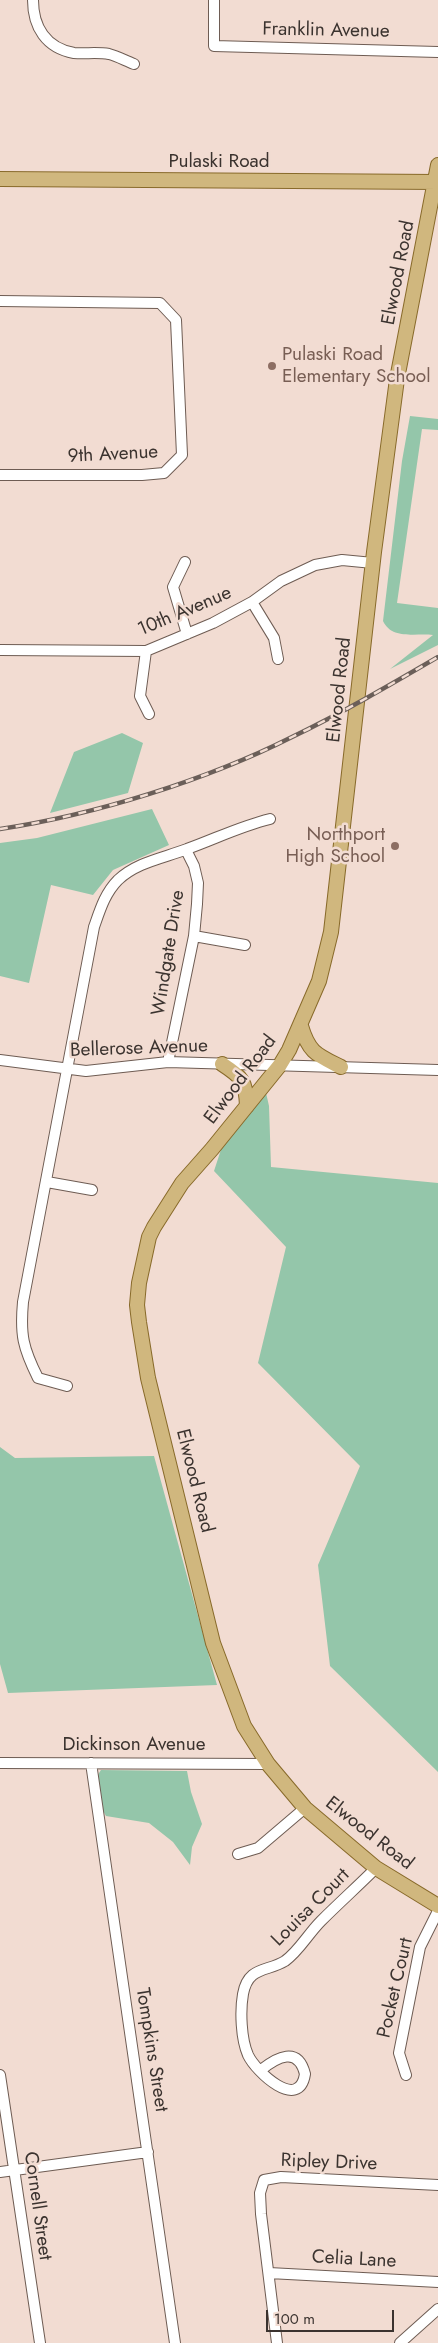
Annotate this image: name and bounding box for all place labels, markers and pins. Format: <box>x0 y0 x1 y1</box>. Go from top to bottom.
place label: Pulaski Road Elementary School <box>282 344 431 388</box>
marker: Pulaski Road Elementary School <box>266 360 278 372</box>
place label: Northport High School <box>285 824 385 868</box>
marker: Northport High School <box>389 840 401 852</box>

